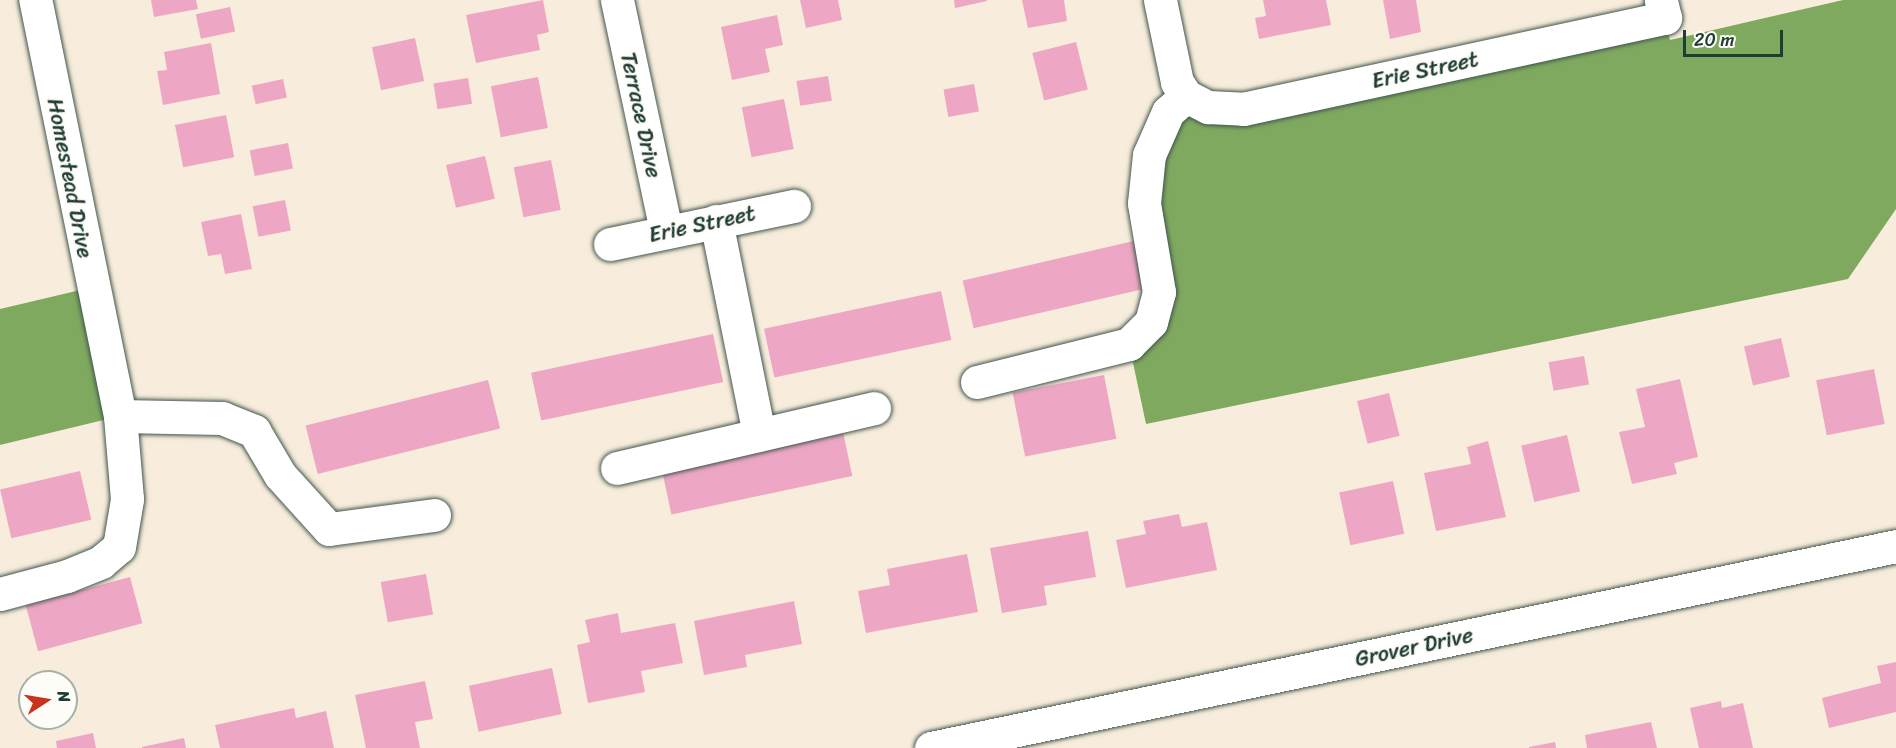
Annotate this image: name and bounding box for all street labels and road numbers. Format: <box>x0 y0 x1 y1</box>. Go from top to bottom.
street label: Erie Street <box>1369 46 1481 94</box>
street label: Terrace Drive <box>615 50 667 180</box>
street label: Homestead Drive <box>42 96 98 260</box>
street label: Erie Street <box>646 200 758 248</box>
street label: Grover Drive <box>1353 622 1475 672</box>

